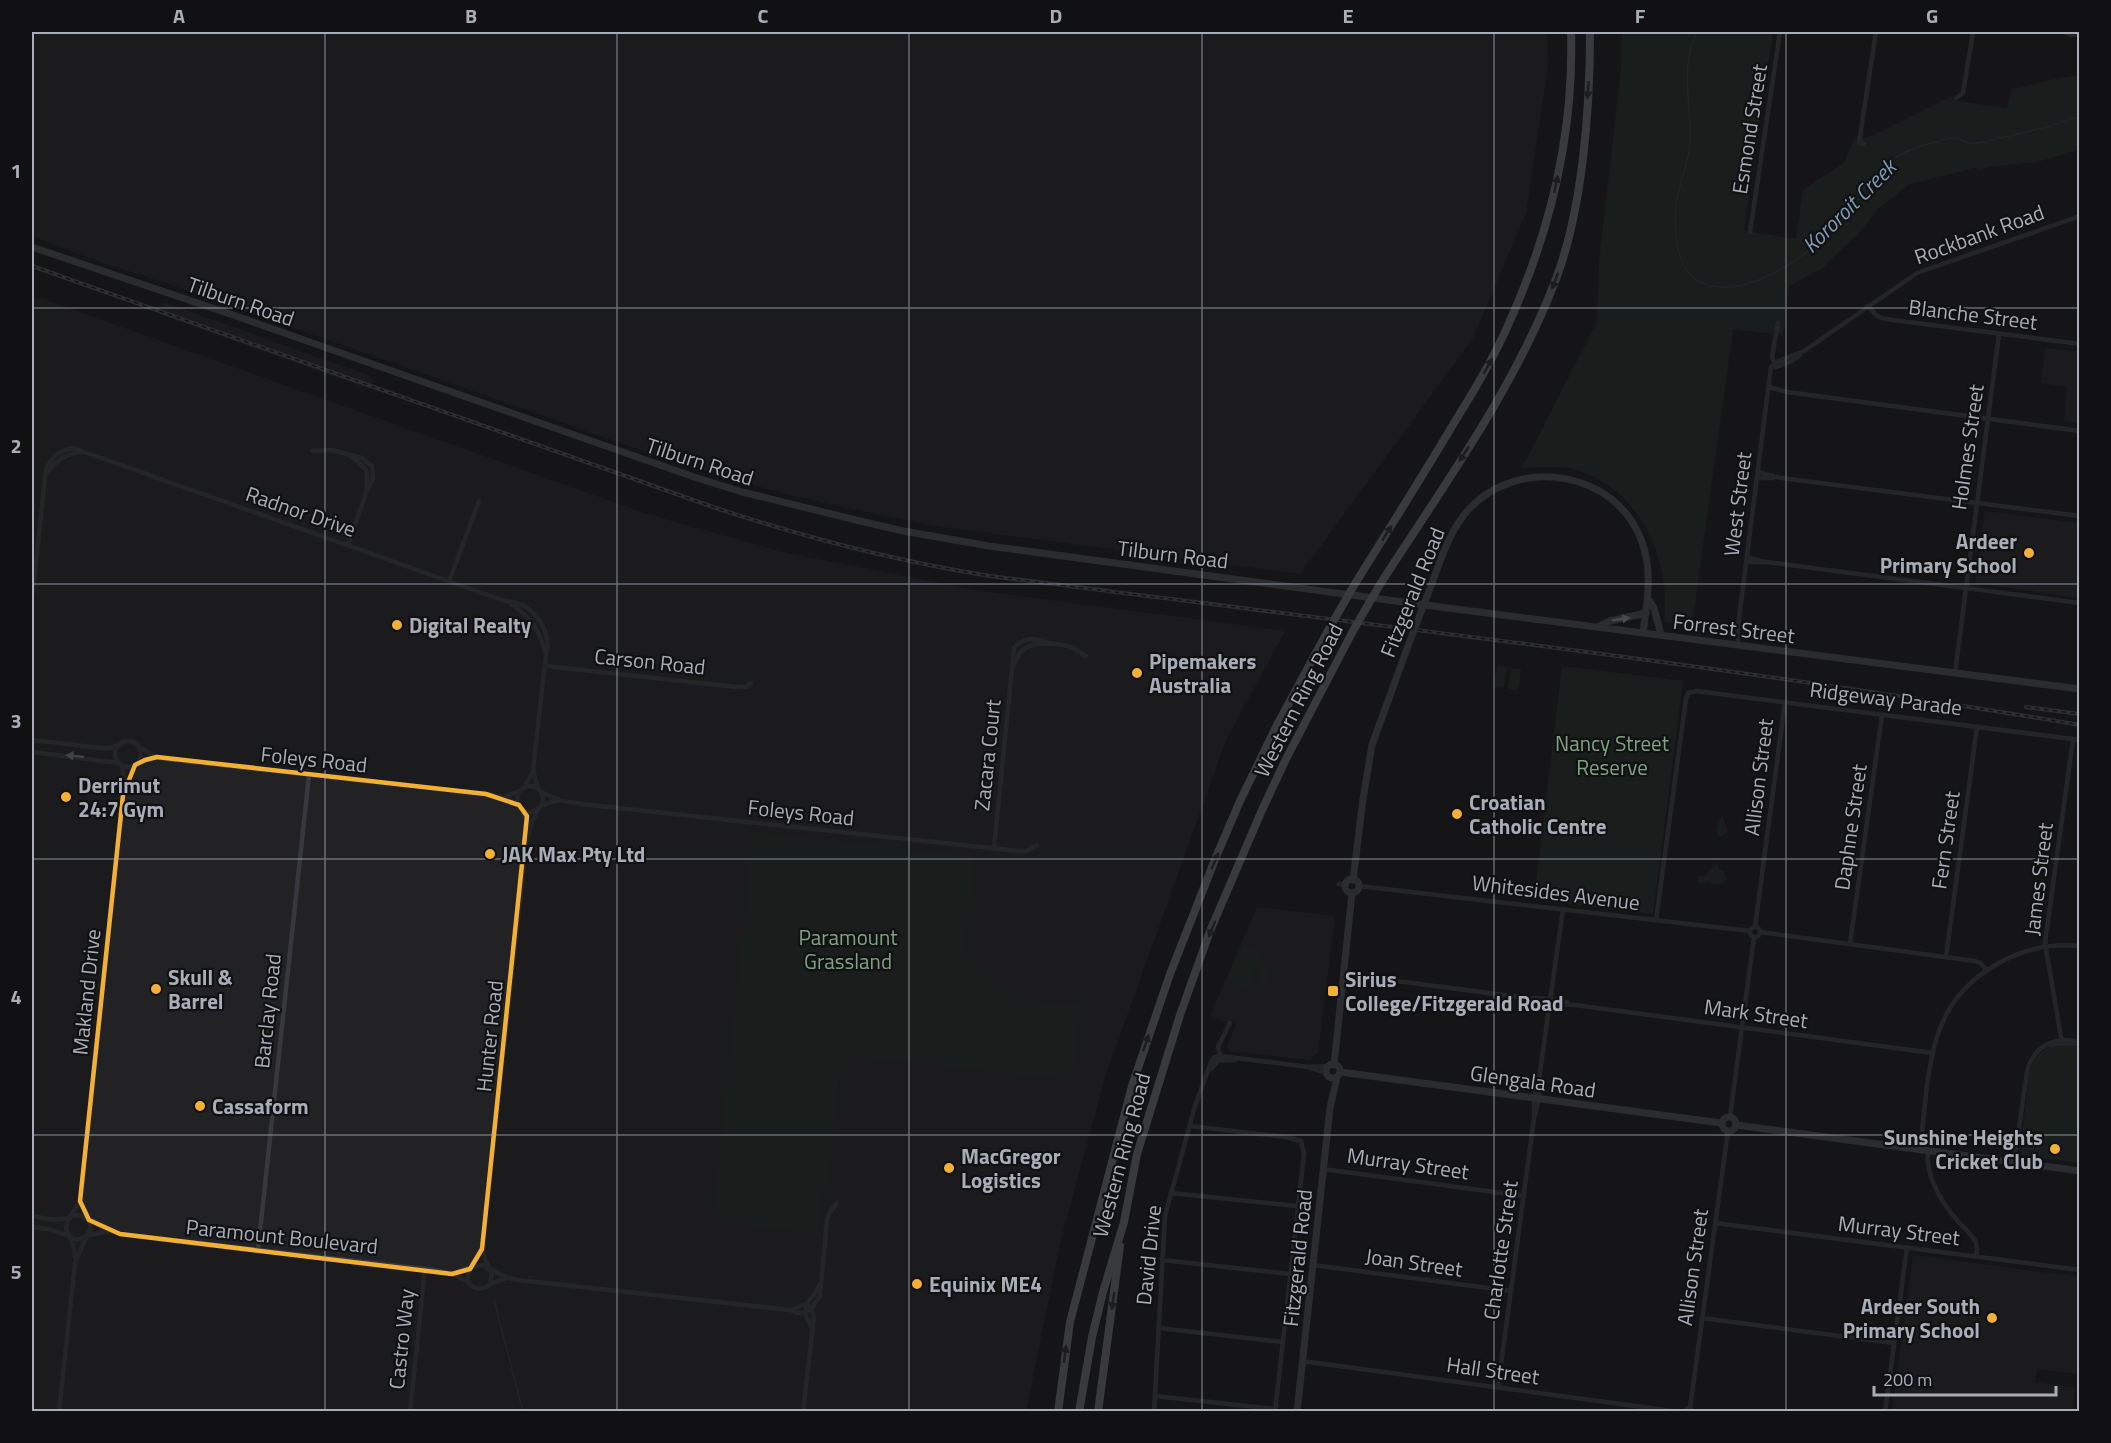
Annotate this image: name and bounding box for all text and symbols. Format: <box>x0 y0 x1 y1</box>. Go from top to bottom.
text: A <box>173 0 185 31</box>
text: B <box>465 0 477 31</box>
text: C <box>758 0 769 31</box>
text: D <box>1050 0 1062 31</box>
text: E <box>1342 0 1354 31</box>
text: F <box>1635 0 1646 31</box>
text: G <box>1926 0 1938 31</box>
street label: Esmond Street <box>1723 61 1775 196</box>
one-way arrow <box>1583 80 1593 99</box>
water label: Kororoit Creek <box>1794 150 1905 261</box>
text: 1 <box>10 155 22 186</box>
one-way arrow <box>1552 174 1561 193</box>
street label: Rockbank Road <box>1910 196 2048 272</box>
street label: Tilburn Road <box>183 268 299 334</box>
one-way arrow <box>1549 273 1559 291</box>
street label: Blanche Street <box>1907 290 2040 338</box>
one-way arrow <box>1483 357 1493 374</box>
street label: Holmes Street <box>1942 381 1992 512</box>
street label: Tilburn Road <box>642 429 758 493</box>
text: 2 <box>10 430 22 461</box>
one-way arrow <box>1459 445 1470 462</box>
street label: West Street <box>1715 449 1759 558</box>
street label: Radnor Drive <box>242 477 360 545</box>
street label: Fitzgerald Road <box>1371 522 1453 662</box>
one-way arrow <box>1382 525 1393 541</box>
place label: Ardeer Primary School <box>1880 525 2017 581</box>
street label: Tilburn Road <box>1116 531 1230 577</box>
marker: Ardeer Primary School <box>2022 546 2036 560</box>
street label: Forrest Street <box>1671 605 1797 651</box>
place label: Digital Realty <box>409 609 532 641</box>
one-way arrow <box>1612 614 1631 623</box>
street label: Western Ring Road <box>1245 617 1351 783</box>
marker: Digital Realty <box>390 618 404 632</box>
street label: Carson Road <box>593 639 707 683</box>
place label: Pipemakers Australia <box>1149 645 1256 701</box>
marker: Pipemakers Australia <box>1130 666 1144 680</box>
street label: Ridgeway Parade <box>1808 673 1964 723</box>
street label: Zacara Court <box>965 697 1009 812</box>
text: 3 <box>10 705 22 736</box>
street label: Allison Street <box>1735 716 1781 837</box>
park label: Nancy Street Reserve <box>1555 727 1670 783</box>
street label: Foleys Road <box>259 738 369 780</box>
one-way arrow <box>66 752 85 761</box>
street label: Daphne Street <box>1825 761 1875 892</box>
place label: Derrimut 24:7 Gym <box>78 769 164 825</box>
place label: Croatian Catholic Centre <box>1469 786 1606 842</box>
street label: Fern Street <box>1922 788 1968 891</box>
marker: Derrimut 24:7 Gym <box>59 790 73 804</box>
street label: Foleys Road <box>746 791 856 833</box>
marker: Croatian Catholic Centre <box>1450 807 1464 821</box>
street label: James Street <box>2015 820 2061 937</box>
place label: JAK Max Pty Ltd <box>502 838 645 870</box>
marker: JAK Max Pty Ltd <box>483 847 497 861</box>
one-way arrow <box>1210 852 1219 869</box>
street label: Whitesides Avenue <box>1470 866 1642 918</box>
one-way arrow <box>1207 920 1217 938</box>
park label: Paramount Grassland <box>798 921 898 977</box>
street label: Makland Drive <box>63 927 109 1057</box>
street label: Barclay Road <box>245 952 289 1070</box>
place label: Skull & Barrel <box>168 961 233 1017</box>
place label: Sirius College/Fitzgerald Road <box>1345 963 1563 1019</box>
street label: Hunter Road <box>467 979 511 1093</box>
text: 4 <box>10 981 22 1012</box>
marker: Skull & Barrel <box>149 982 163 996</box>
marker: Sirius College/Fitzgerald Road <box>1326 984 1340 998</box>
street label: Mark Street <box>1702 990 1810 1036</box>
one-way arrow <box>1142 1034 1151 1052</box>
street label: Glengala Road <box>1468 1056 1598 1106</box>
street label: Western Ring Road <box>1084 1069 1158 1241</box>
place label: Cassaform <box>212 1090 309 1122</box>
marker: Cassaform <box>193 1099 207 1113</box>
place label: Sunshine Heights Cricket Club <box>1884 1121 2043 1177</box>
street label: Murray Street <box>1345 1139 1472 1187</box>
place label: MacGregor Logistics <box>961 1140 1061 1196</box>
marker: Sunshine Heights Cricket Club <box>2048 1142 2062 1156</box>
marker: MacGregor Logistics <box>942 1161 956 1175</box>
street label: Charlotte Street <box>1474 1178 1526 1322</box>
street label: Fitzgerald Road <box>1274 1188 1320 1328</box>
street label: David Drive <box>1127 1203 1169 1307</box>
street label: Allison Street <box>1668 1206 1716 1328</box>
street label: Murray Street <box>1836 1207 1962 1253</box>
street label: Paramount Boulevard <box>185 1210 379 1262</box>
street label: Joan Street <box>1363 1239 1465 1285</box>
text: 5 <box>10 1256 22 1287</box>
place label: Equinix ME4 <box>929 1268 1042 1300</box>
marker: Equinix ME4 <box>910 1277 924 1291</box>
street label: Castro Way <box>380 1287 422 1391</box>
place label: Ardeer South Primary School <box>1843 1290 1980 1346</box>
one-way arrow <box>1108 1291 1117 1310</box>
marker: Ardeer South Primary School <box>1985 1311 1999 1325</box>
one-way arrow <box>1061 1344 1070 1363</box>
street label: Hall Street <box>1445 1348 1542 1392</box>
scale bar <box>1874 1359 2056 1397</box>
text: 200 m <box>1883 1366 1932 1393</box>

